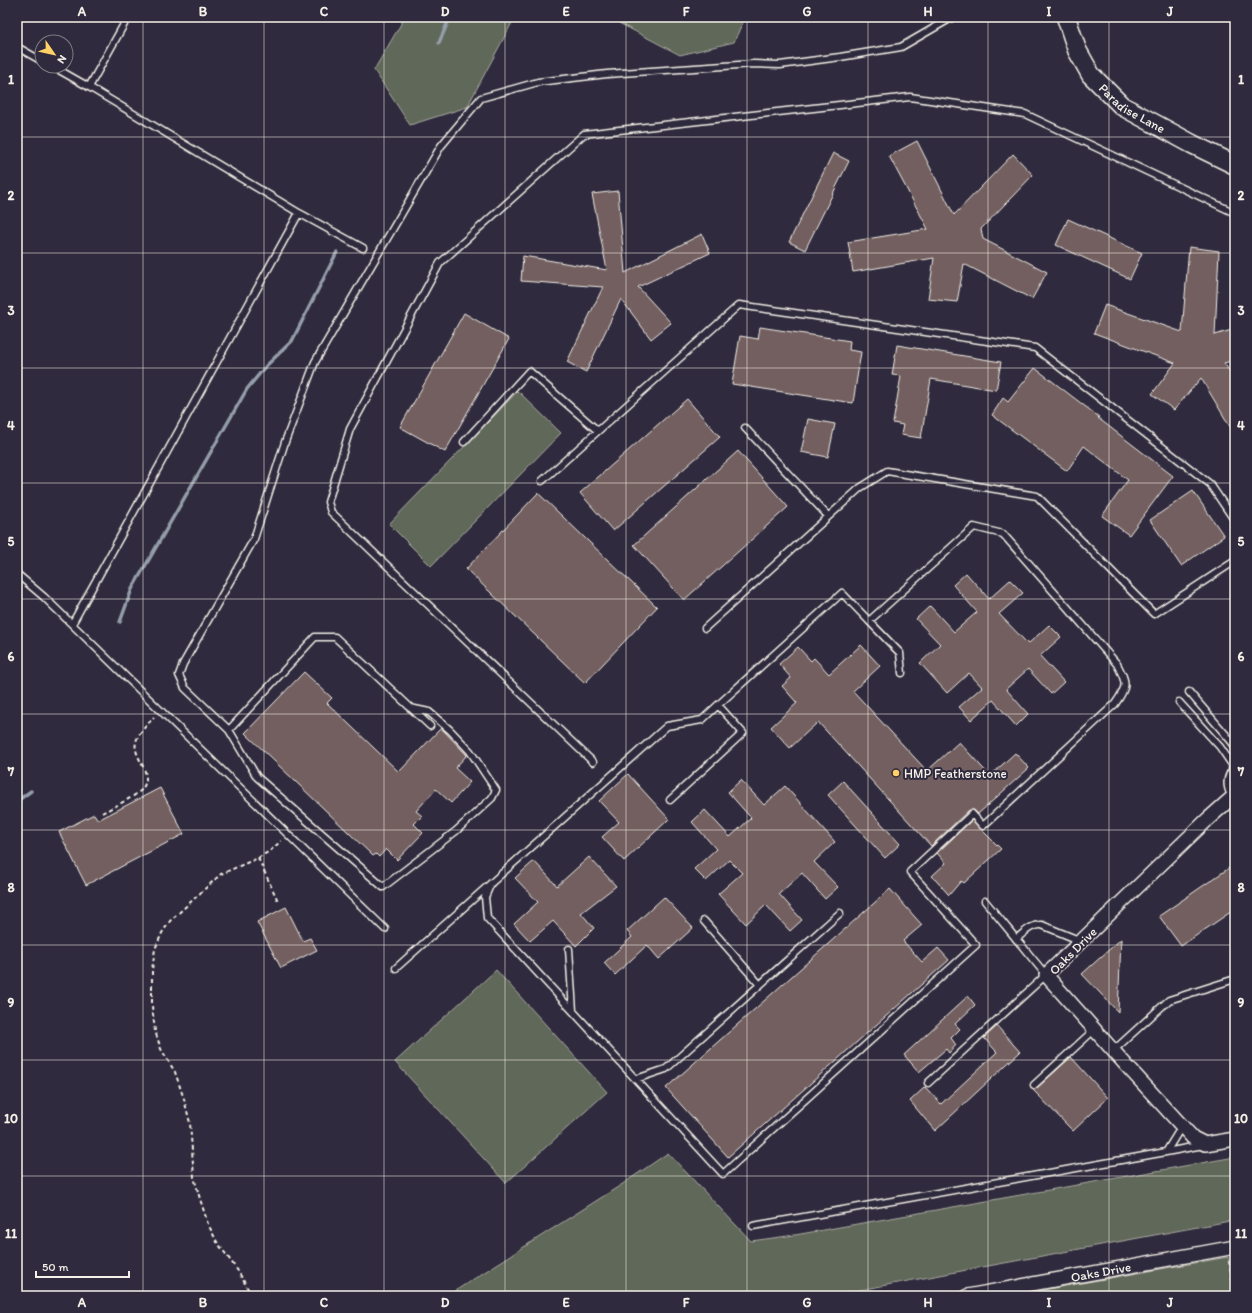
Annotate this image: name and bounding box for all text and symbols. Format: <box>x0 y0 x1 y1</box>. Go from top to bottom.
text: A <box>77 4 87 19</box>
text: B <box>199 4 208 19</box>
text: C <box>320 4 329 19</box>
text: D <box>441 4 450 19</box>
text: E <box>562 4 570 19</box>
text: F <box>683 4 690 19</box>
text: G <box>803 4 812 19</box>
text: H <box>924 4 933 19</box>
text: I <box>1047 4 1052 19</box>
text: J <box>1166 4 1174 19</box>
north arrow <box>34 34 74 74</box>
text: N <box>54 53 69 66</box>
text: 1 <box>8 72 14 87</box>
text: 1 <box>1238 72 1244 87</box>
street label: Paradise Lane <box>1096 80 1168 136</box>
text: 2 <box>8 188 15 203</box>
text: 2 <box>1238 188 1245 203</box>
text: 3 <box>7 303 15 318</box>
text: 3 <box>1237 303 1245 318</box>
text: 4 <box>7 418 15 433</box>
text: 4 <box>1237 418 1245 433</box>
text: 5 <box>8 534 15 549</box>
text: 5 <box>1238 534 1245 549</box>
text: 6 <box>8 649 15 664</box>
text: 6 <box>1238 649 1245 664</box>
text: 7 <box>7 764 15 779</box>
text: 7 <box>1237 764 1245 779</box>
place label: HMP Featherstone <box>904 766 1007 781</box>
marker: HMP Featherstone <box>891 768 901 778</box>
text: 8 <box>7 880 15 895</box>
text: 8 <box>1237 880 1245 895</box>
street label: Oaks Drive <box>1046 924 1100 978</box>
text: 9 <box>8 995 15 1010</box>
text: 9 <box>1238 995 1245 1010</box>
text: 10 <box>4 1111 18 1126</box>
text: 10 <box>1234 1111 1248 1126</box>
text: 11 <box>5 1226 17 1241</box>
text: 11 <box>1235 1226 1247 1241</box>
scale bar <box>36 1253 129 1279</box>
street label: Oaks Drive <box>1069 1259 1132 1284</box>
text: 50 m <box>42 1260 68 1274</box>
text: A <box>77 1295 87 1310</box>
text: B <box>199 1295 208 1310</box>
text: C <box>320 1295 329 1310</box>
text: D <box>441 1295 450 1310</box>
text: E <box>562 1295 570 1310</box>
text: F <box>683 1295 690 1310</box>
text: G <box>803 1295 812 1310</box>
text: H <box>924 1295 933 1310</box>
text: I <box>1047 1295 1052 1310</box>
text: J <box>1166 1295 1174 1310</box>

